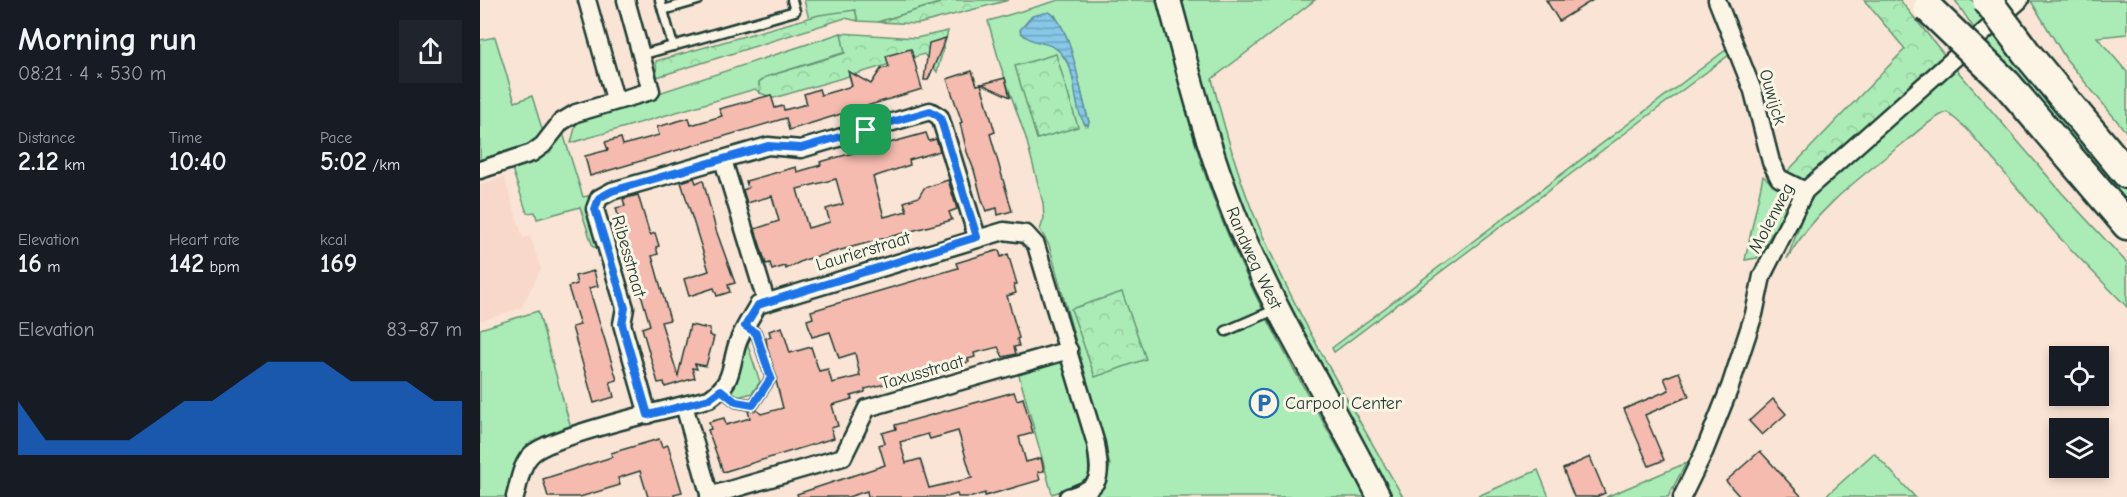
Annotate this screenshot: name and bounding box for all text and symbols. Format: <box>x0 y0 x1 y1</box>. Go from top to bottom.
text: Morning run <box>18 20 197 58</box>
button: share <box>399 20 462 83</box>
text: 08:21 · 4 × 530 m <box>18 62 166 85</box>
street label: Ouwijck <box>1755 67 1791 128</box>
pin <box>840 104 891 155</box>
icon: arrive <box>849 113 882 146</box>
text: Distance <box>18 129 75 147</box>
text: Time <box>169 129 202 147</box>
text: Pace <box>320 129 352 147</box>
text: 2.12 <box>18 147 59 177</box>
text: 10:40 <box>169 147 227 177</box>
text: 5:02 <box>320 147 367 177</box>
text: km <box>59 156 85 174</box>
text: /km <box>367 156 400 174</box>
street label: Molenweg <box>1744 180 1799 257</box>
street label: Randweg West <box>1221 204 1287 314</box>
street label: Ribesstraat <box>607 213 650 300</box>
street label: Laurierstraat <box>813 227 914 276</box>
text: Elevation <box>18 231 79 249</box>
text: Heart rate <box>169 231 240 249</box>
text: kcal <box>320 231 347 249</box>
text: 16 <box>18 249 42 279</box>
text: 142 <box>169 249 204 279</box>
text: 169 <box>320 249 357 279</box>
text: m <box>42 258 60 276</box>
text: bpm <box>204 258 240 276</box>
text: Elevation <box>18 318 95 341</box>
text: 83–87 m <box>387 318 462 341</box>
map controls <box>2049 346 2109 478</box>
button: locate <box>2049 346 2109 406</box>
street label: Taxusstraat <box>878 350 967 394</box>
parking icon: Carpool Center <box>1248 387 1280 419</box>
place label: Carpool Center <box>1285 393 1403 414</box>
button: layers <box>2049 418 2109 478</box>

